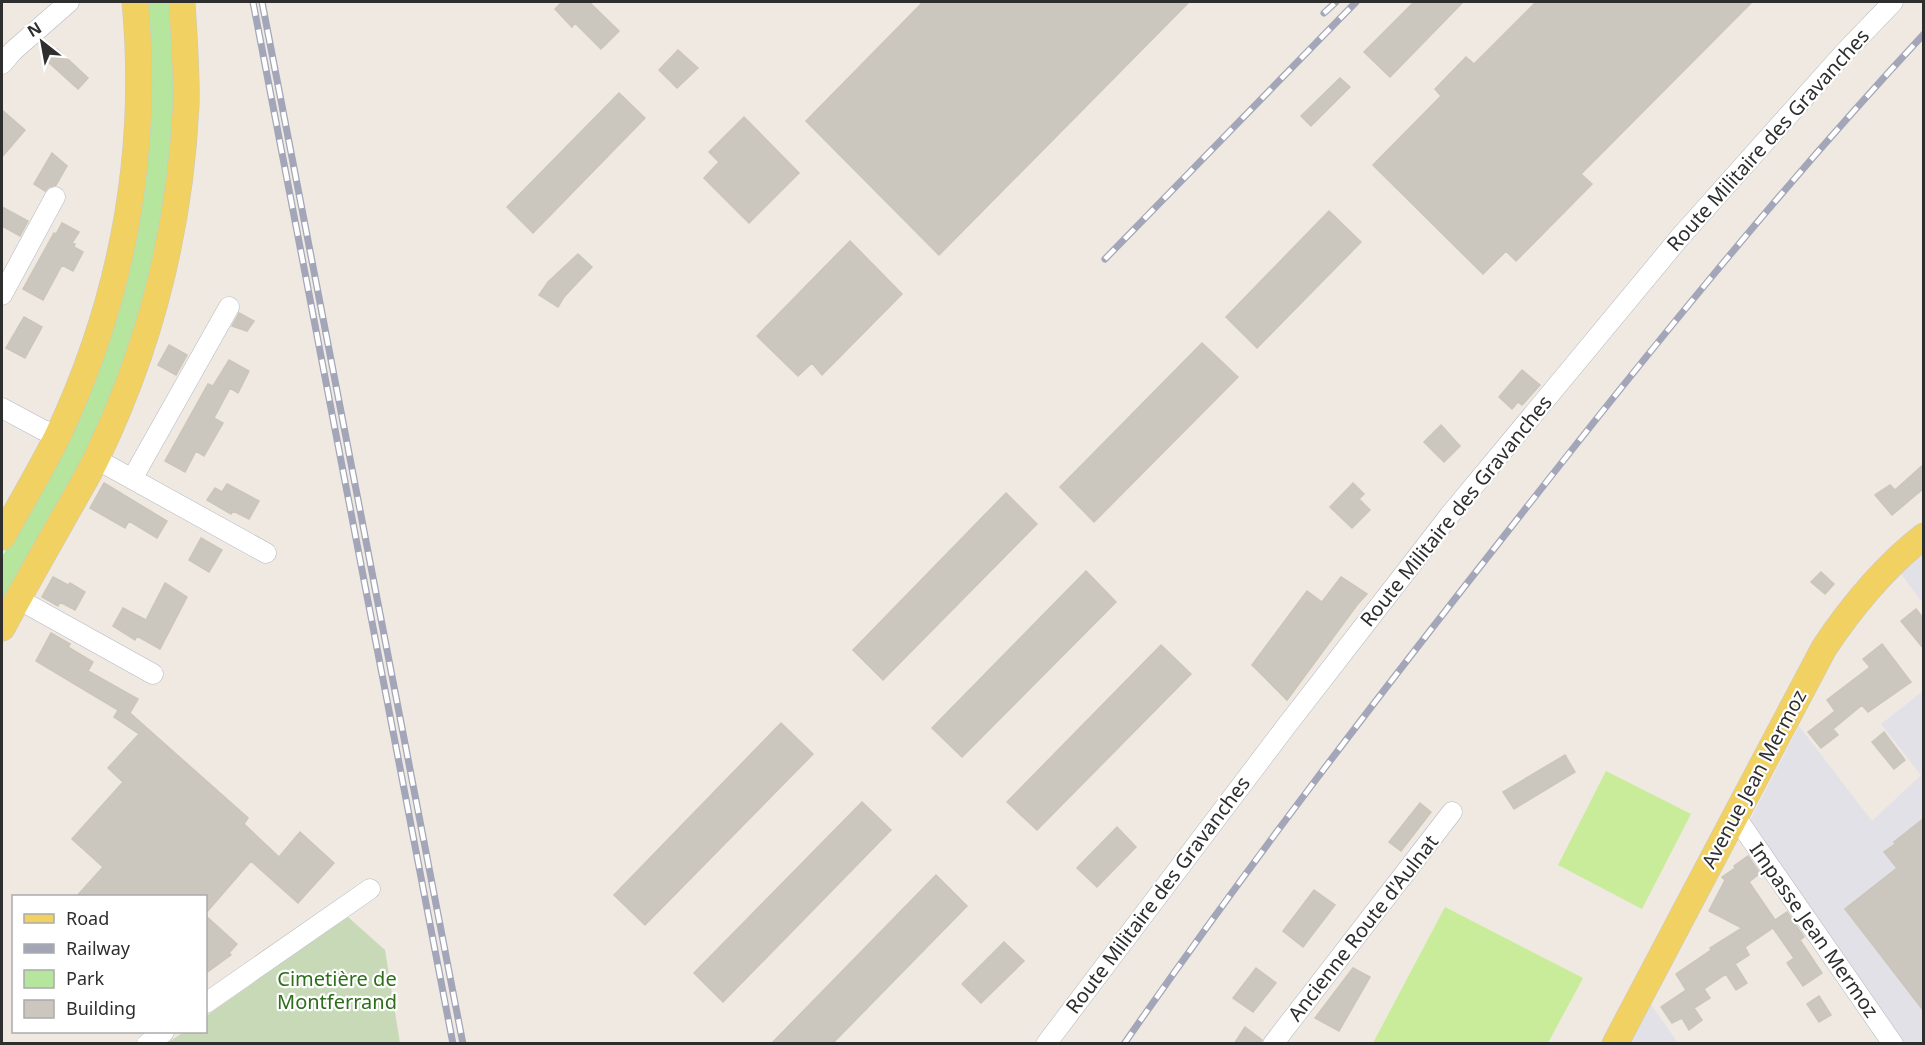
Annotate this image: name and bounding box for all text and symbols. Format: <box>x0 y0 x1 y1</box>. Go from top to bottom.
north arrow <box>12 12 72 72</box>
text: N <box>23 16 46 42</box>
street label: Route Militaire des Gravanches <box>1660 23 1875 257</box>
street label: Route Militaire des Gravanches <box>1354 389 1558 632</box>
street label: Avenue Jean Mermoz <box>1695 685 1812 873</box>
street label: Route Militaire des Gravanches <box>1059 770 1256 1019</box>
street label: Ancienne Route d'Aulnat <box>1281 829 1444 1026</box>
street label: Impasse Jean Mermoz <box>1744 837 1885 1023</box>
legend <box>12 895 207 1033</box>
text: Road <box>66 906 109 930</box>
text: Railway <box>66 936 131 960</box>
park label: Cimetière de Montferrand <box>277 965 397 1015</box>
text: Park <box>66 966 104 990</box>
text: Building <box>66 996 136 1020</box>

